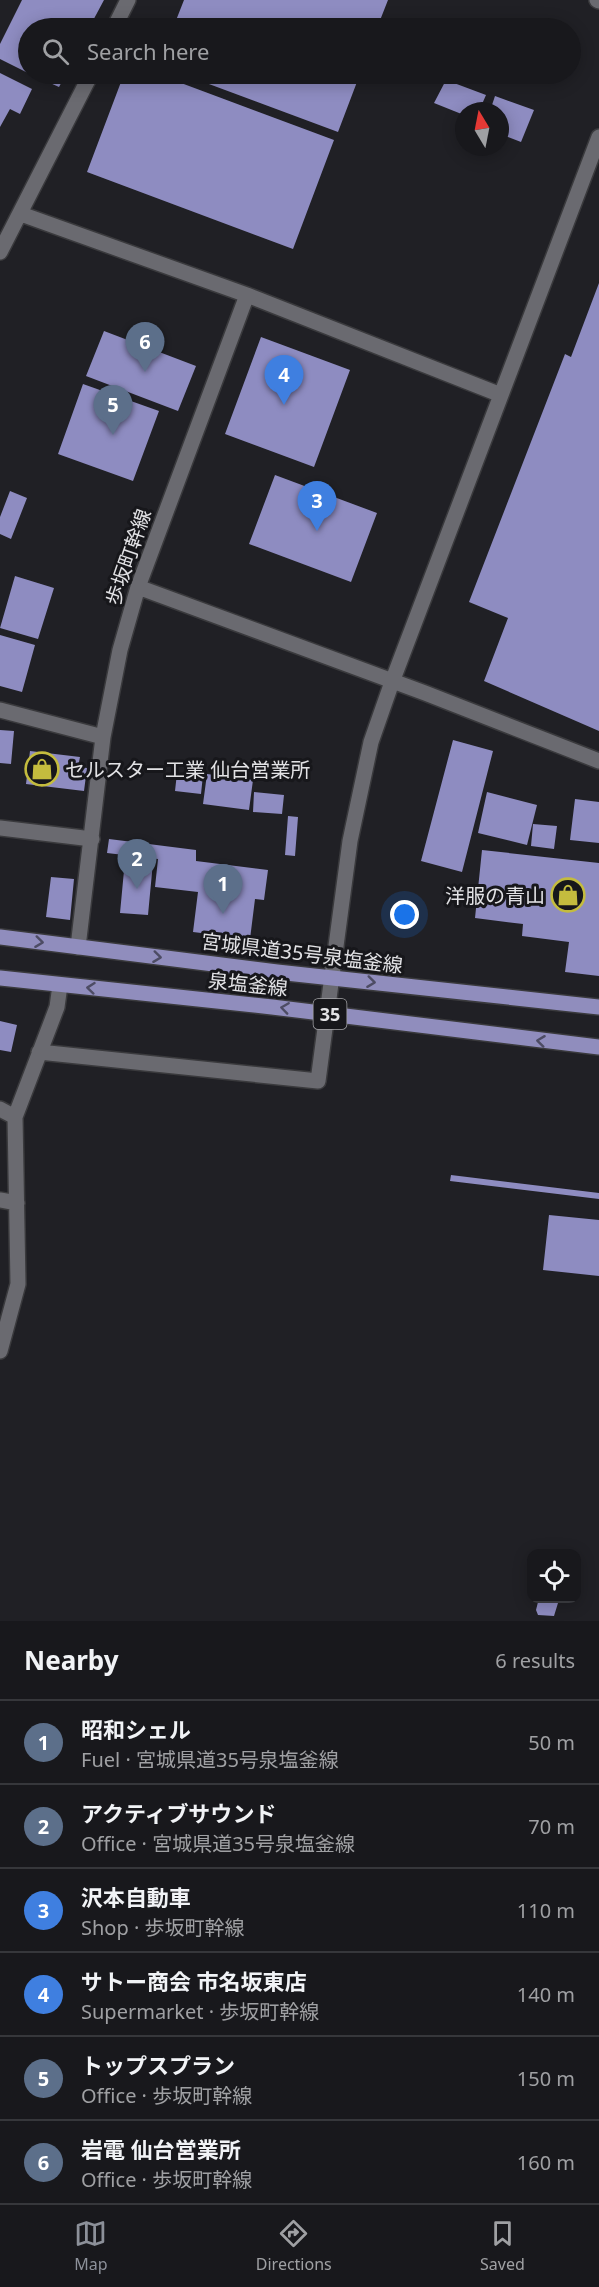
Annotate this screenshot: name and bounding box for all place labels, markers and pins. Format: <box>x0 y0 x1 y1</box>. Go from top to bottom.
pin: 6 <box>126 322 164 372</box>
pin: 4 <box>264 356 304 405</box>
pin: 5 <box>94 386 132 435</box>
pin: 3 <box>298 482 336 531</box>
shop icon: セルスター工業 仙台営業所 <box>24 751 60 787</box>
place label: セルスター工業 仙台営業所 <box>65 756 310 783</box>
pin: 2 <box>118 840 156 889</box>
pin: 1 <box>204 864 242 914</box>
shop icon: 洋服の青山 <box>550 877 586 913</box>
place label: 洋服の青山 <box>445 882 545 909</box>

